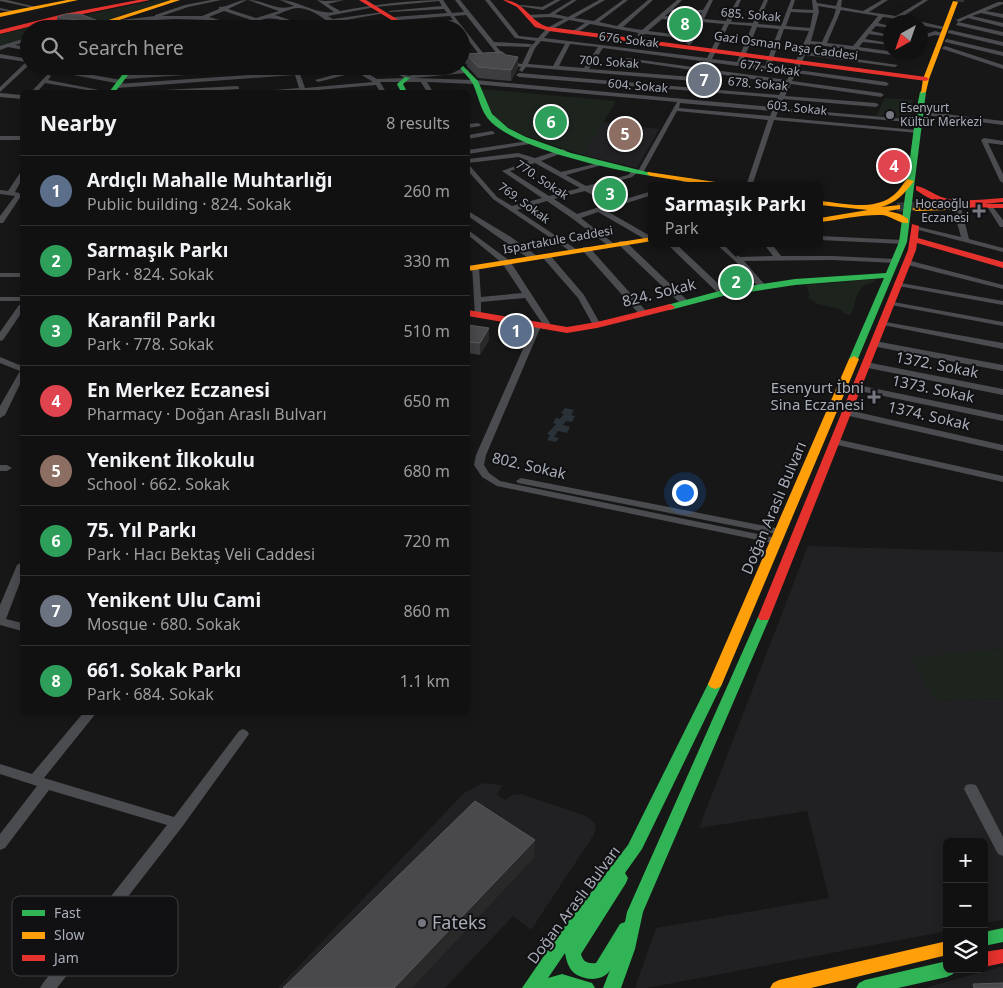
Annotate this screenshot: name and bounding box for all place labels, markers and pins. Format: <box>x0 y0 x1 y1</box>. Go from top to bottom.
pin: 8 <box>669 5 701 43</box>
pin: 7 <box>688 61 720 99</box>
place label: Esenyurt Kültür Merkezi <box>900 99 982 130</box>
pin: 6 <box>535 103 567 141</box>
marker: Esenyurt Kültür Merkezi <box>884 109 896 121</box>
pin: 5 <box>609 115 641 153</box>
pin: 4 <box>878 147 910 185</box>
pin: 3 <box>594 175 626 213</box>
place label: Hocaoğlu Eczanesi <box>915 195 969 226</box>
marker: Hocaoğlu Eczanesi <box>973 205 985 217</box>
pin: 2 <box>720 263 752 301</box>
pin: 1 <box>500 312 532 350</box>
place label: Esenyurt İbni Sina Eczanesi <box>771 377 864 414</box>
marker: Esenyurt İbni Sina Eczanesi <box>868 391 880 403</box>
place label: Fateks <box>432 910 486 934</box>
marker: Fateks <box>416 917 428 929</box>

